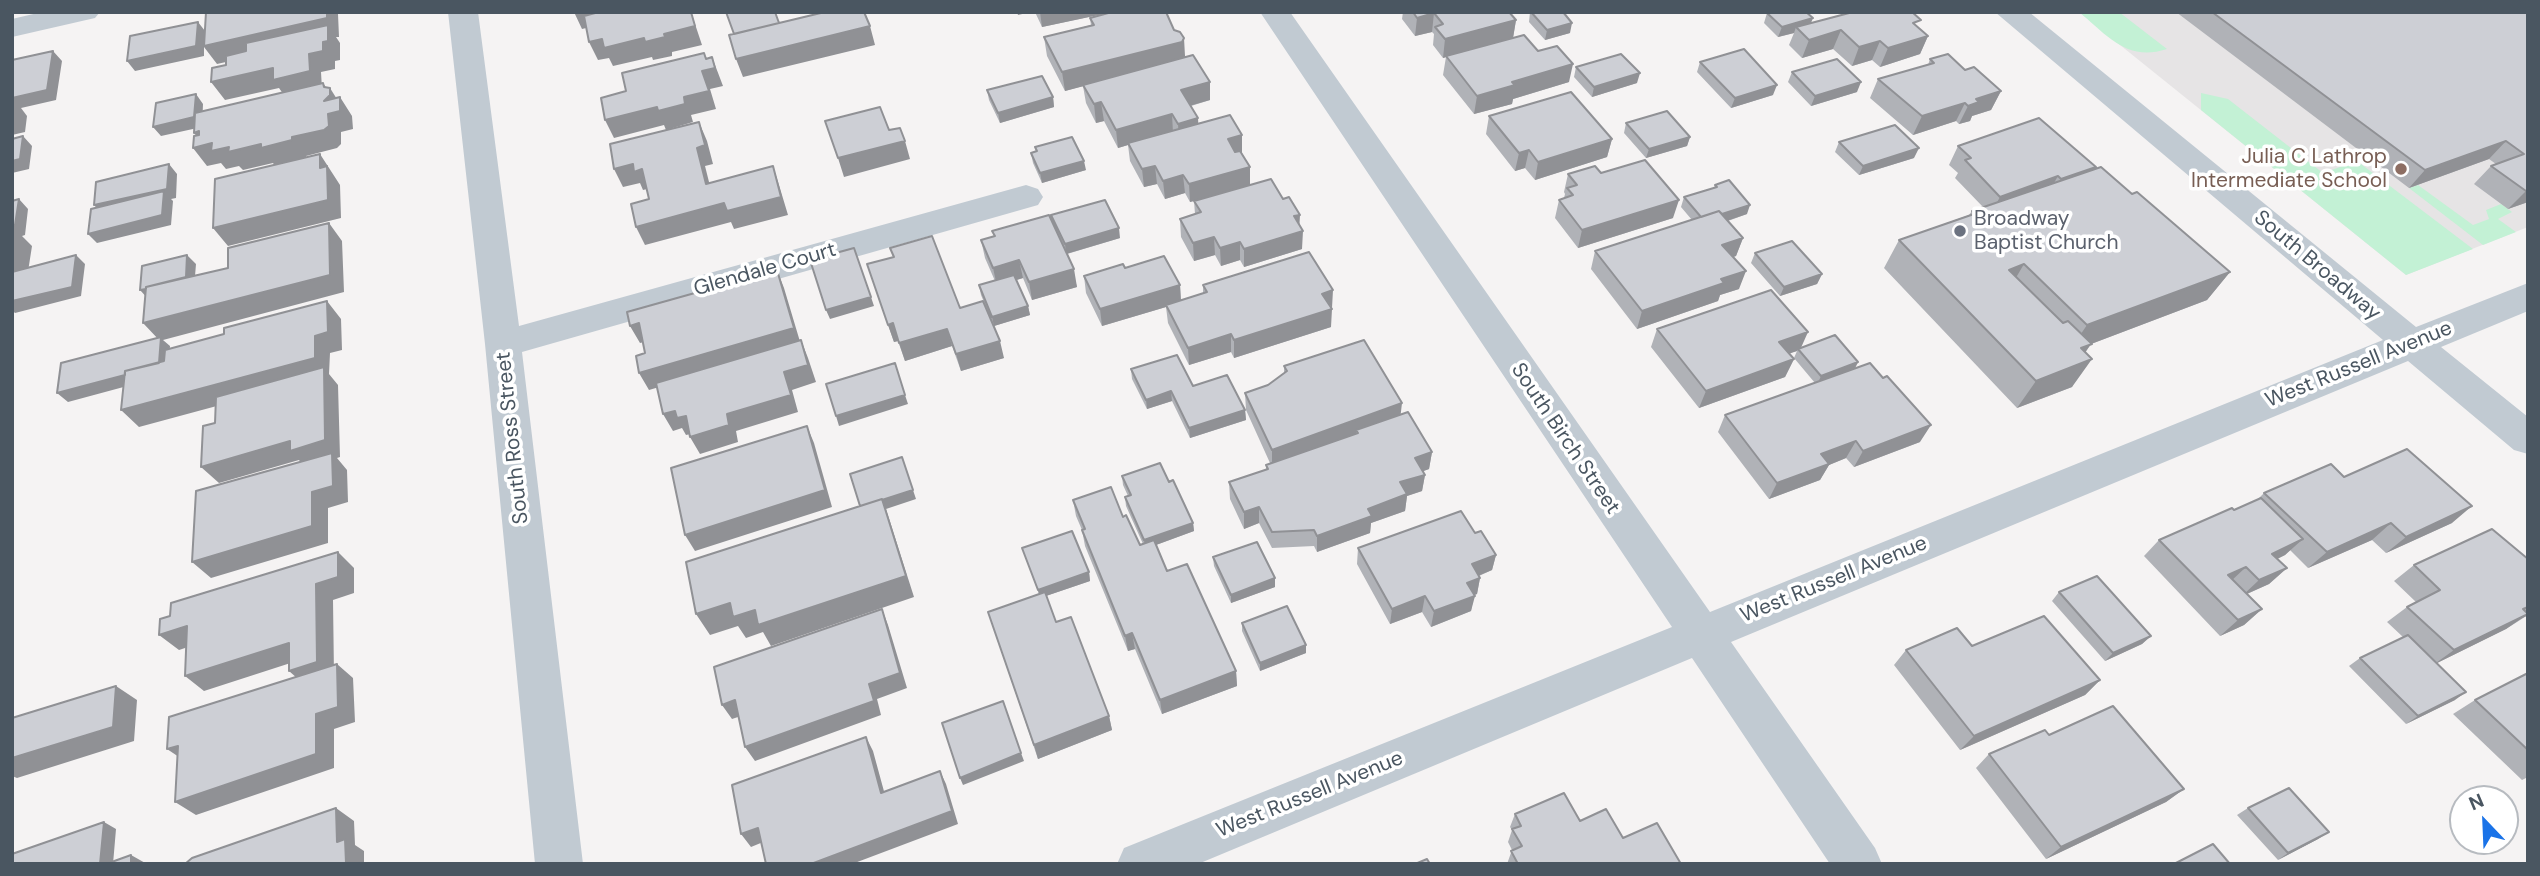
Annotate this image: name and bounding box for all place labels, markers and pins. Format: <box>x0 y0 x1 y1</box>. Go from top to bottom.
place label: Julia C Lathrop Intermediate School <box>2191 144 2387 194</box>
marker: Julia C Lathrop Intermediate School <box>2393 161 2409 177</box>
place label: Broadway Baptist Church <box>1974 206 2119 256</box>
marker: Broadway Baptist Church <box>1952 223 1968 239</box>

